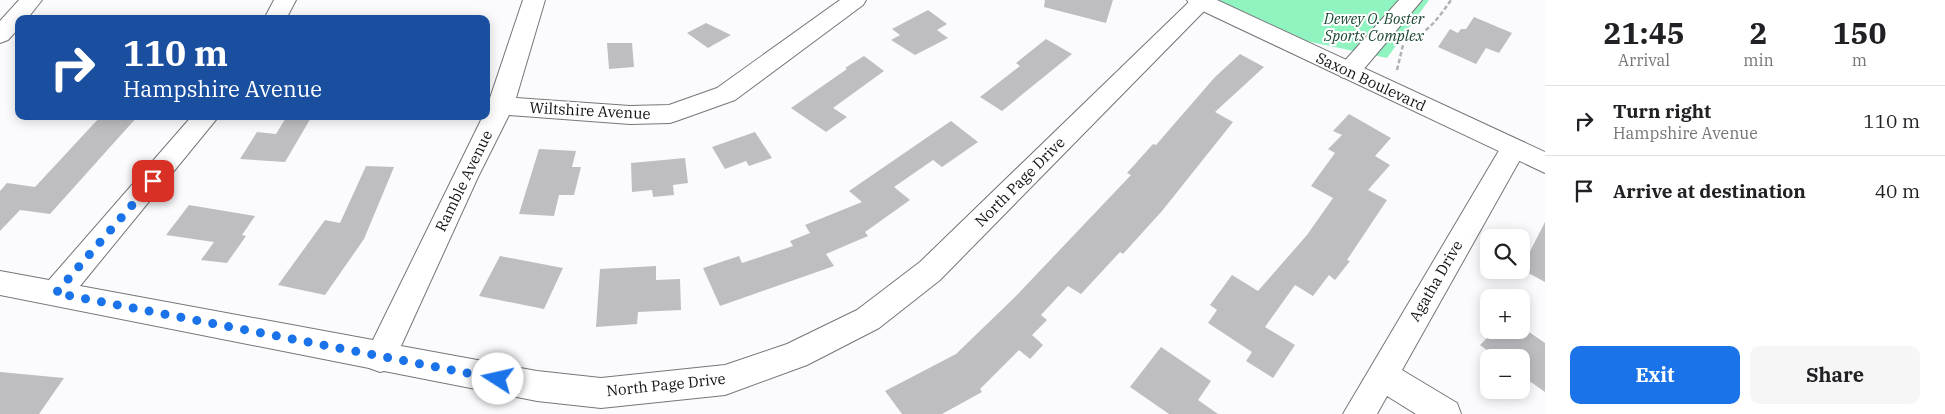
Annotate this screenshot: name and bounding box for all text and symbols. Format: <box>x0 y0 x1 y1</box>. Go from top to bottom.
park label: Dewey O. Boster Sports Complex <box>1323 9 1425 45</box>
text: 21:45 <box>1604 13 1685 52</box>
text: 2 <box>1750 13 1768 52</box>
text: 150 <box>1832 13 1886 52</box>
text: 110 m <box>123 30 228 76</box>
icon: right <box>40 35 105 100</box>
street label: Saxon Boulevard <box>1313 48 1429 115</box>
text: Arrival <box>1618 50 1670 70</box>
text: min <box>1743 50 1774 70</box>
text: m <box>1852 50 1867 70</box>
text: Hampshire Avenue <box>123 74 322 103</box>
street label: Wiltshire Avenue <box>529 98 651 123</box>
text: Turn right <box>1613 99 1711 123</box>
icon: right <box>1570 107 1598 135</box>
text: 110 m <box>1863 109 1920 133</box>
text: Hampshire Avenue <box>1613 123 1758 143</box>
street label: Ramble Avenue <box>431 127 496 235</box>
street label: North Page Drive <box>971 133 1069 231</box>
pin <box>132 160 174 202</box>
icon: arrive <box>139 167 167 195</box>
icon: arrive <box>1570 177 1598 205</box>
text: Arrive at destination <box>1613 179 1806 203</box>
text: 40 m <box>1875 179 1920 203</box>
map controls <box>1480 229 1530 399</box>
button: search <box>1480 229 1530 279</box>
street label: Agatha Drive <box>1405 237 1466 325</box>
button: + <box>1480 289 1530 339</box>
button: Exit <box>1570 346 1740 404</box>
button: Share <box>1750 346 1920 404</box>
button: − <box>1480 349 1530 399</box>
position arrow <box>471 352 523 404</box>
street label: North Page Drive <box>605 369 726 400</box>

